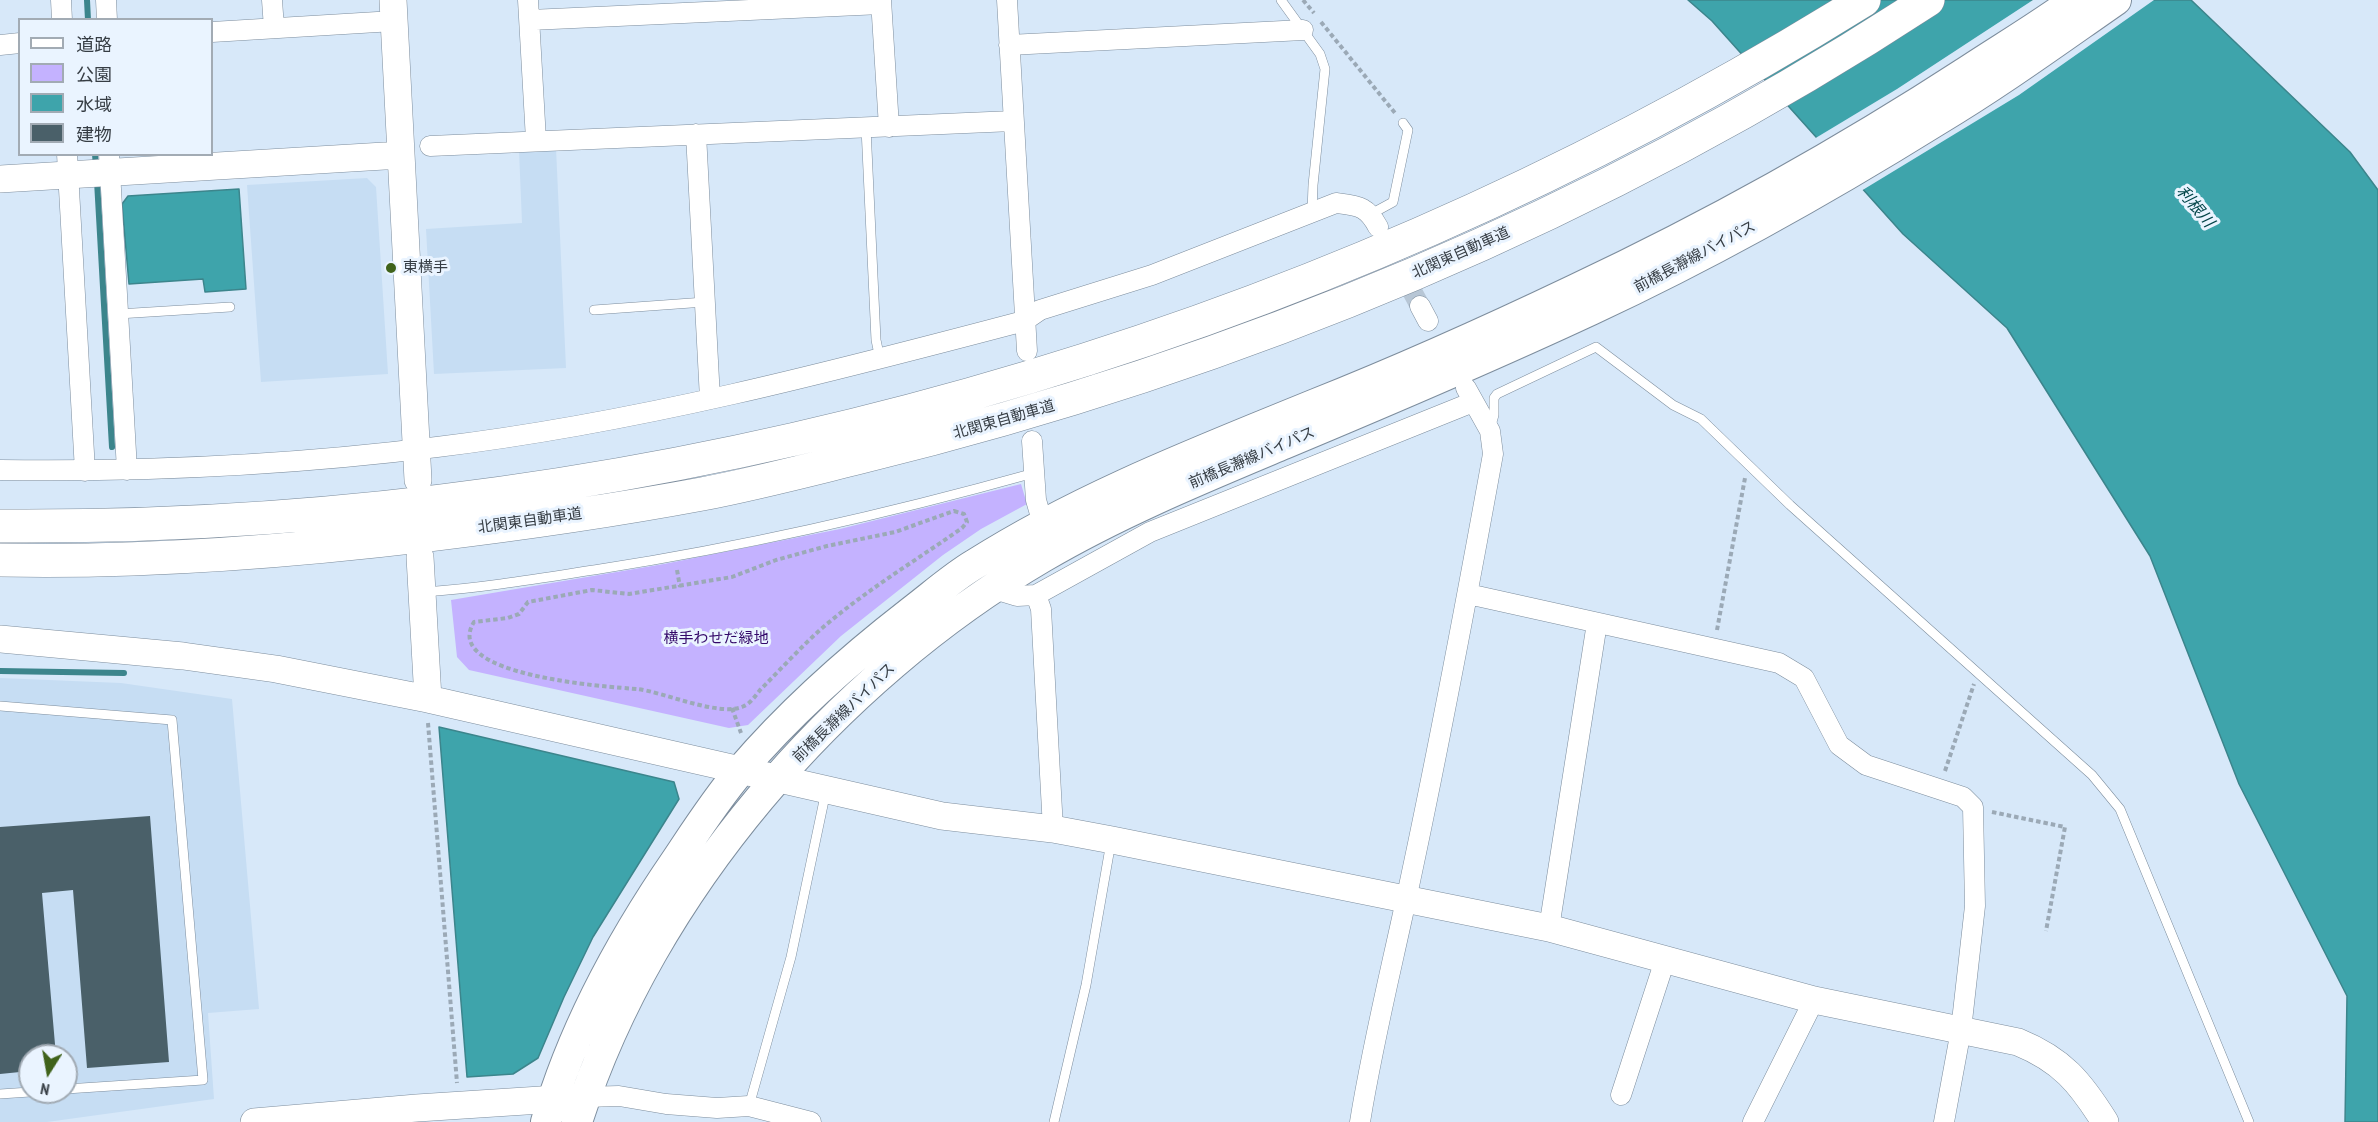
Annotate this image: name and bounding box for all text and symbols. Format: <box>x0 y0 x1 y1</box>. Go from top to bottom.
legend <box>18 18 213 156</box>
text: 道路 <box>76 33 112 56</box>
text: 公園 <box>76 63 112 86</box>
text: 水域 <box>76 93 112 116</box>
text: 建物 <box>76 123 112 146</box>
water label: 利根川 <box>2172 182 2218 232</box>
street label: 前橋長瀞線バイパス <box>1631 217 1759 297</box>
street label: 北関東自動車道 <box>1409 223 1513 283</box>
place label: 東横手 <box>403 259 448 277</box>
marker: 東横手 <box>384 261 398 275</box>
street label: 北関東自動車道 <box>951 397 1057 443</box>
street label: 前橋長瀞線バイパス <box>1186 423 1318 493</box>
street label: 北関東自動車道 <box>477 505 583 537</box>
park label: 横手わせだ緑地 <box>664 630 768 648</box>
street label: 前橋長瀞線バイパス <box>789 660 899 766</box>
north arrow <box>18 1044 78 1104</box>
text: N <box>39 1079 51 1100</box>

